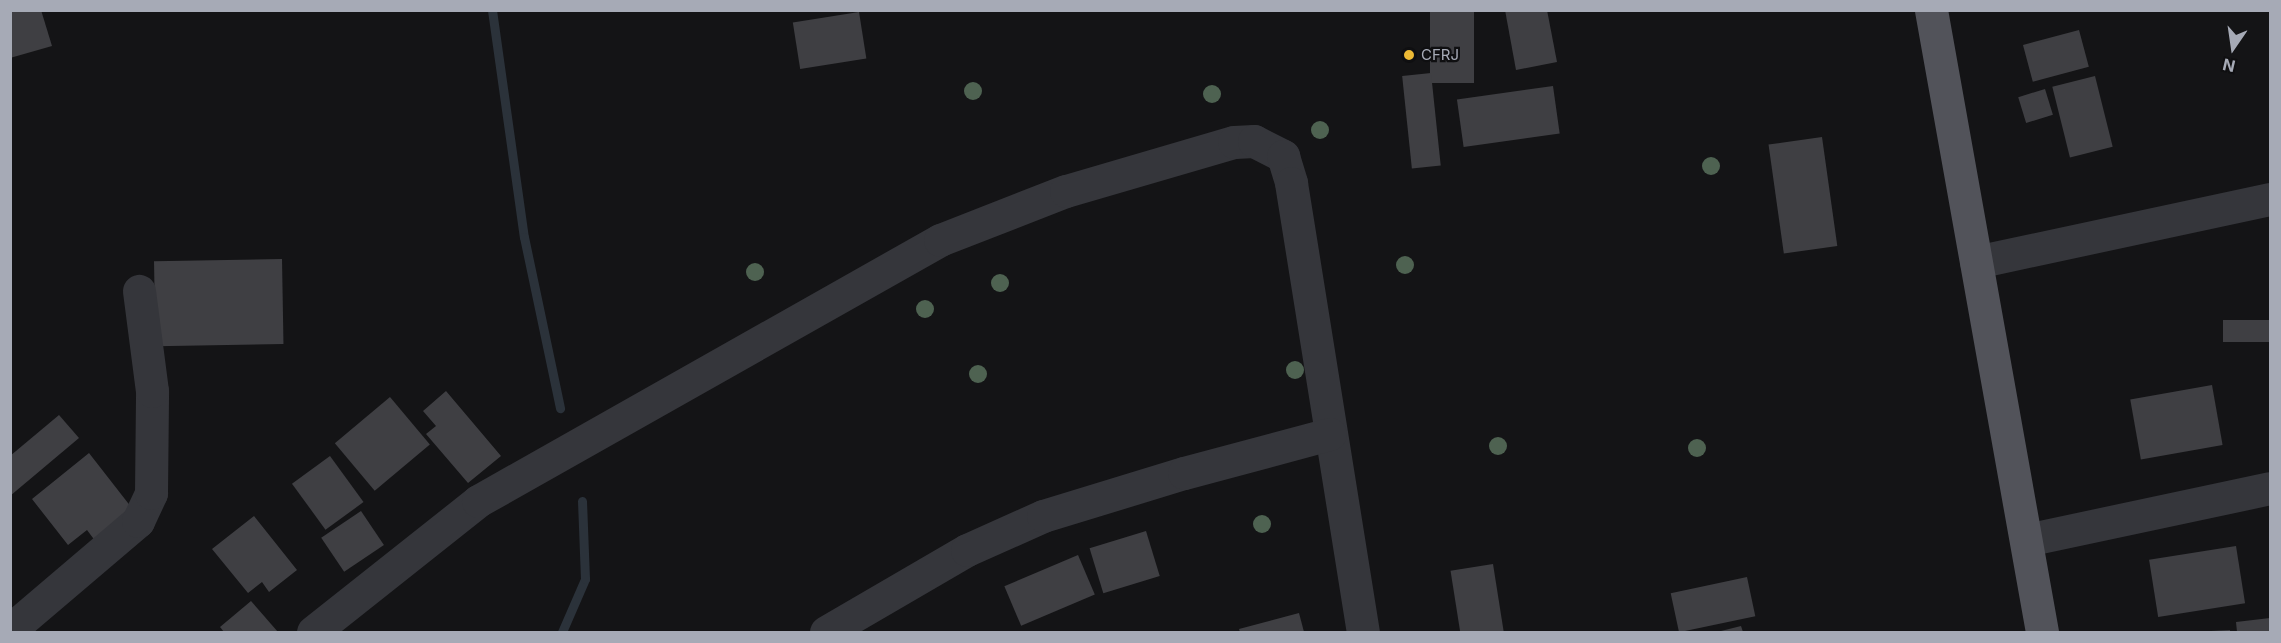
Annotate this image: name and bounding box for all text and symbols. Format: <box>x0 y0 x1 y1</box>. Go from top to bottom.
north arrow <box>2203 18 2263 78</box>
place label: CFRJ <box>1421 46 1459 64</box>
marker: CFRJ <box>1402 48 1416 62</box>
text: N <box>2221 54 2237 77</box>

